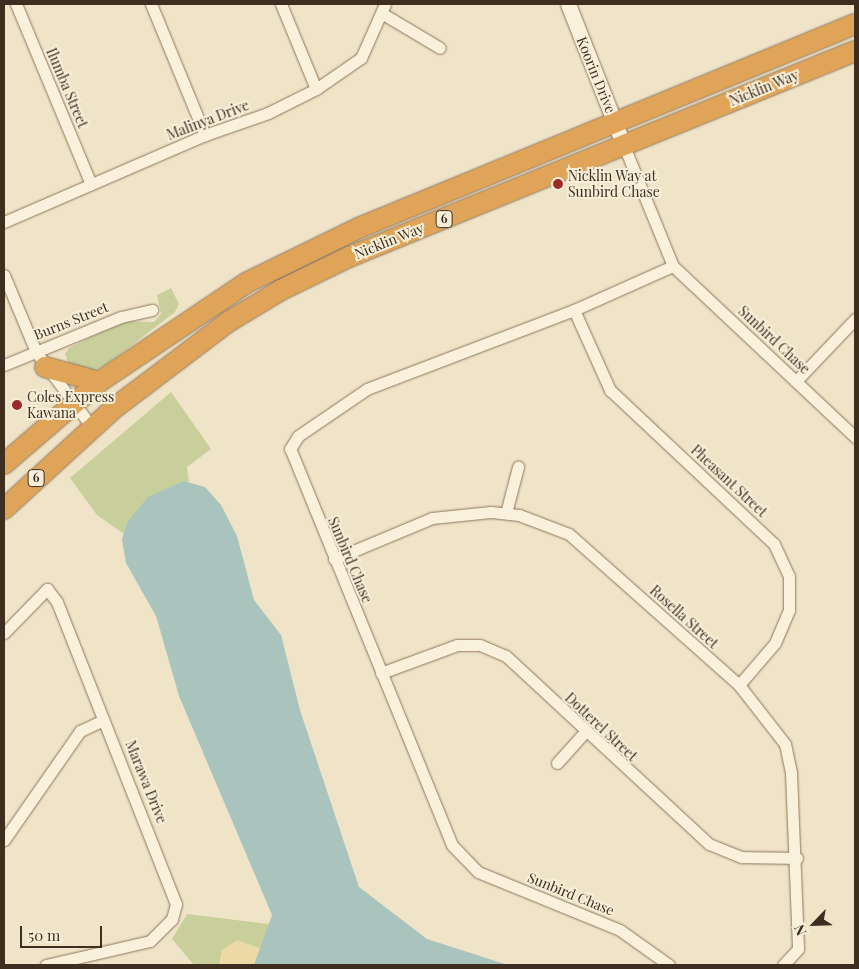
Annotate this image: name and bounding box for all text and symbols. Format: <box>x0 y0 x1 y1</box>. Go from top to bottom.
street label: Koorin Drive <box>573 34 619 116</box>
street label: Ilumba Street <box>43 45 91 131</box>
street label: Nicklin Way <box>727 66 801 110</box>
street label: Malinya Drive <box>164 97 252 143</box>
place label: Nicklin Way at Sunbird Chase <box>568 168 660 200</box>
marker: Nicklin Way at Sunbird Chase <box>552 178 564 190</box>
road number: 6 <box>435 210 453 228</box>
street label: Nicklin Way <box>352 219 426 263</box>
street label: Burns Street <box>31 298 111 344</box>
street label: Sunbird Chase <box>735 303 813 377</box>
place label: Coles Express Kawana <box>27 389 114 422</box>
marker: Coles Express Kawana <box>11 399 23 411</box>
street label: Pheasant Street <box>687 441 771 521</box>
road number: 6 <box>27 468 45 488</box>
street label: Sunbird Chase <box>324 514 376 606</box>
street label: Rosella Street <box>646 582 722 652</box>
street label: Dotterel Street <box>562 689 640 765</box>
street label: Marawa Drive <box>122 738 170 826</box>
street label: Sunbird Chase <box>525 869 617 919</box>
north arrow <box>789 899 839 949</box>
scale bar <box>22 916 105 948</box>
text: N <box>789 922 811 939</box>
text: 50 m <box>28 925 60 945</box>

